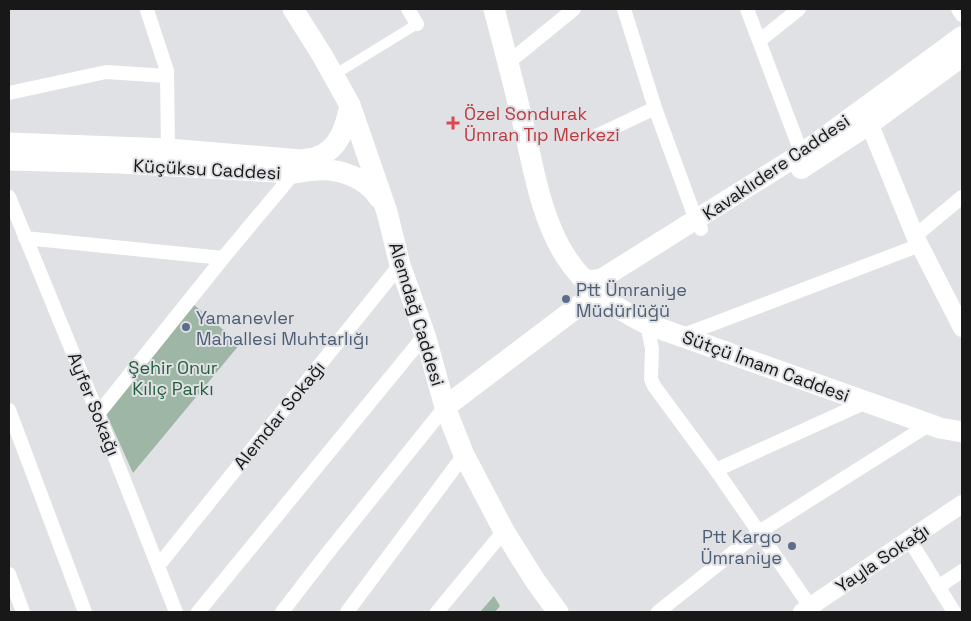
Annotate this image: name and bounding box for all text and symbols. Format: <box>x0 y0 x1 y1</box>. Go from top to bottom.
place label: Özel Sondurak Ümran Tıp Merkezi <box>464 102 620 146</box>
street label: Kavaklıdere Caddesi <box>698 109 854 225</box>
marker: Özel Sondurak Ümran Tıp Merkezi <box>446 116 460 130</box>
street label: Küçüksu Caddesi <box>133 154 281 184</box>
street label: Alemdağ Caddesi <box>384 239 450 389</box>
place label: Ptt Ümraniye Müdürlüğü <box>576 278 687 322</box>
marker: Ptt Ümraniye Müdürlüğü <box>560 293 572 305</box>
place label: Yamanevler Mahallesi Muhtarlığı <box>196 306 369 350</box>
marker: Yamanevler Mahallesi Muhtarlığı <box>180 321 192 333</box>
street label: Sütçü İmam Caddesi <box>679 325 853 407</box>
street label: Ayfer Sokağı <box>63 349 125 459</box>
park label: Şehir Onur Kılıç Parkı <box>128 356 218 400</box>
street label: Alemdar Sokağı <box>228 356 330 474</box>
street label: Yayla Sokağı <box>831 518 933 598</box>
place label: Ptt Kargo Ümraniye <box>701 525 782 569</box>
marker: Ptt Kargo Ümraniye <box>786 540 798 552</box>

